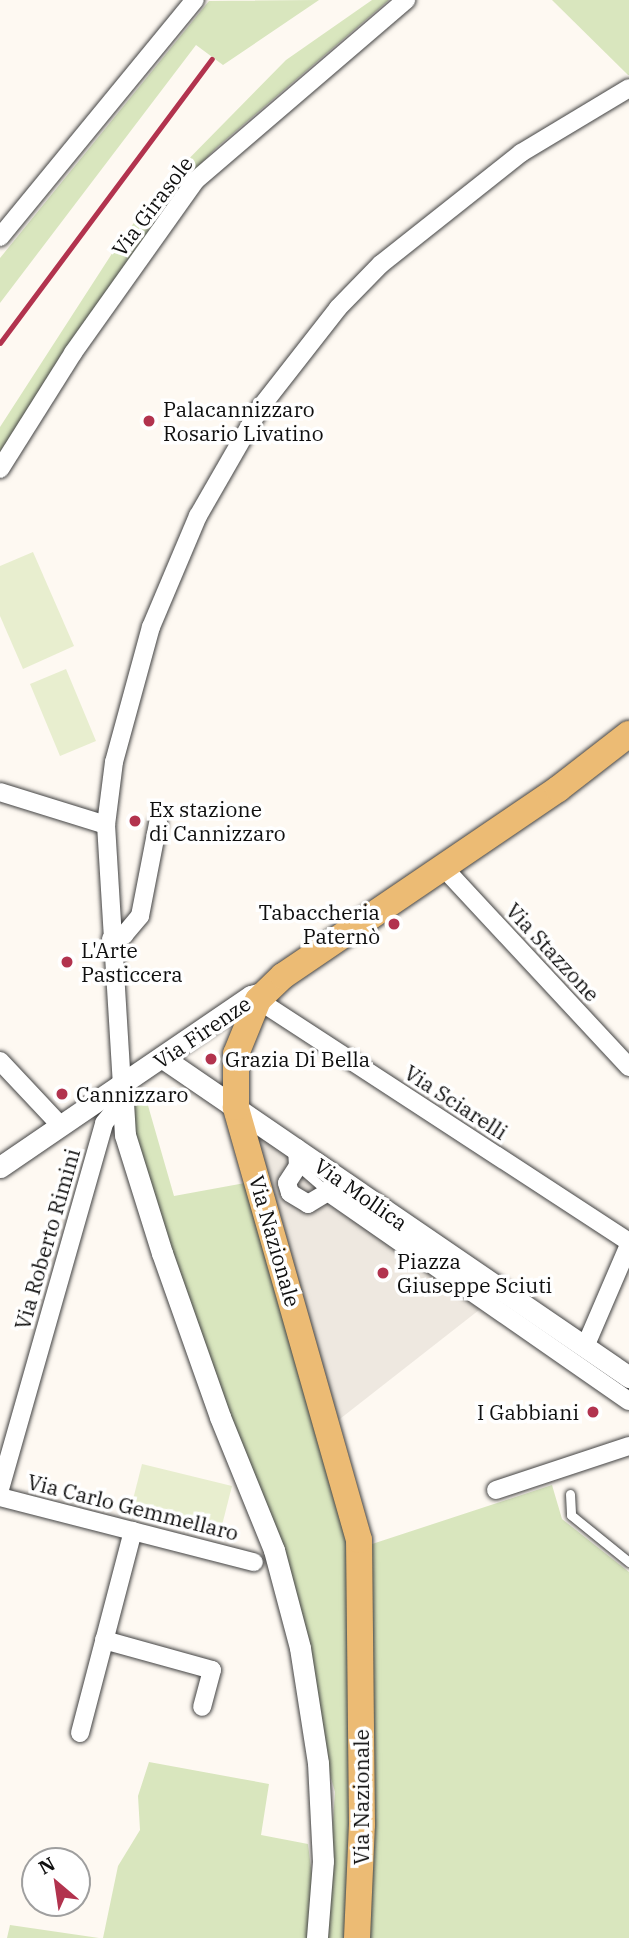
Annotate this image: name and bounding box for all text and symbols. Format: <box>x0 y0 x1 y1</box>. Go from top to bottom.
street label: Via Girasole <box>106 151 198 261</box>
place label: Palacannizzaro Rosario Livatino <box>163 396 324 446</box>
marker: Palacannizzaro Rosario Livatino <box>141 413 157 429</box>
place label: Ex stazione di Cannizzaro <box>149 796 286 846</box>
marker: Ex stazione di Cannizzaro <box>127 813 143 829</box>
street label: Via Stazzone <box>501 898 605 1006</box>
place label: Tabaccheria Paternò <box>258 899 380 949</box>
marker: Tabaccheria Paternò <box>386 916 402 932</box>
place label: L'Arte Pasticcera <box>81 937 183 987</box>
marker: L'Arte Pasticcera <box>59 954 75 970</box>
street label: Via Firenze <box>149 990 255 1074</box>
place label: Grazia Di Bella <box>225 1046 370 1072</box>
marker: Grazia Di Bella <box>203 1051 219 1067</box>
street label: Via Sciarelli <box>400 1059 512 1145</box>
place label: Cannizzaro <box>76 1081 188 1107</box>
marker: Cannizzaro <box>54 1086 70 1102</box>
street label: Via Roberto Rimini <box>9 1146 85 1332</box>
street label: Via Mollica <box>310 1153 412 1235</box>
street label: Via Nazionale <box>244 1172 306 1310</box>
place label: Piazza Giuseppe Sciuti <box>397 1248 552 1298</box>
marker: Piazza Giuseppe Sciuti <box>375 1265 391 1281</box>
place label: I Gabbiani <box>477 1399 579 1425</box>
marker: I Gabbiani <box>585 1404 601 1420</box>
street label: Via Carlo Gemmellaro <box>25 1469 241 1545</box>
street label: Via Nazionale <box>348 1729 374 1865</box>
north arrow <box>21 1847 91 1917</box>
text: N <box>34 1851 59 1880</box>

